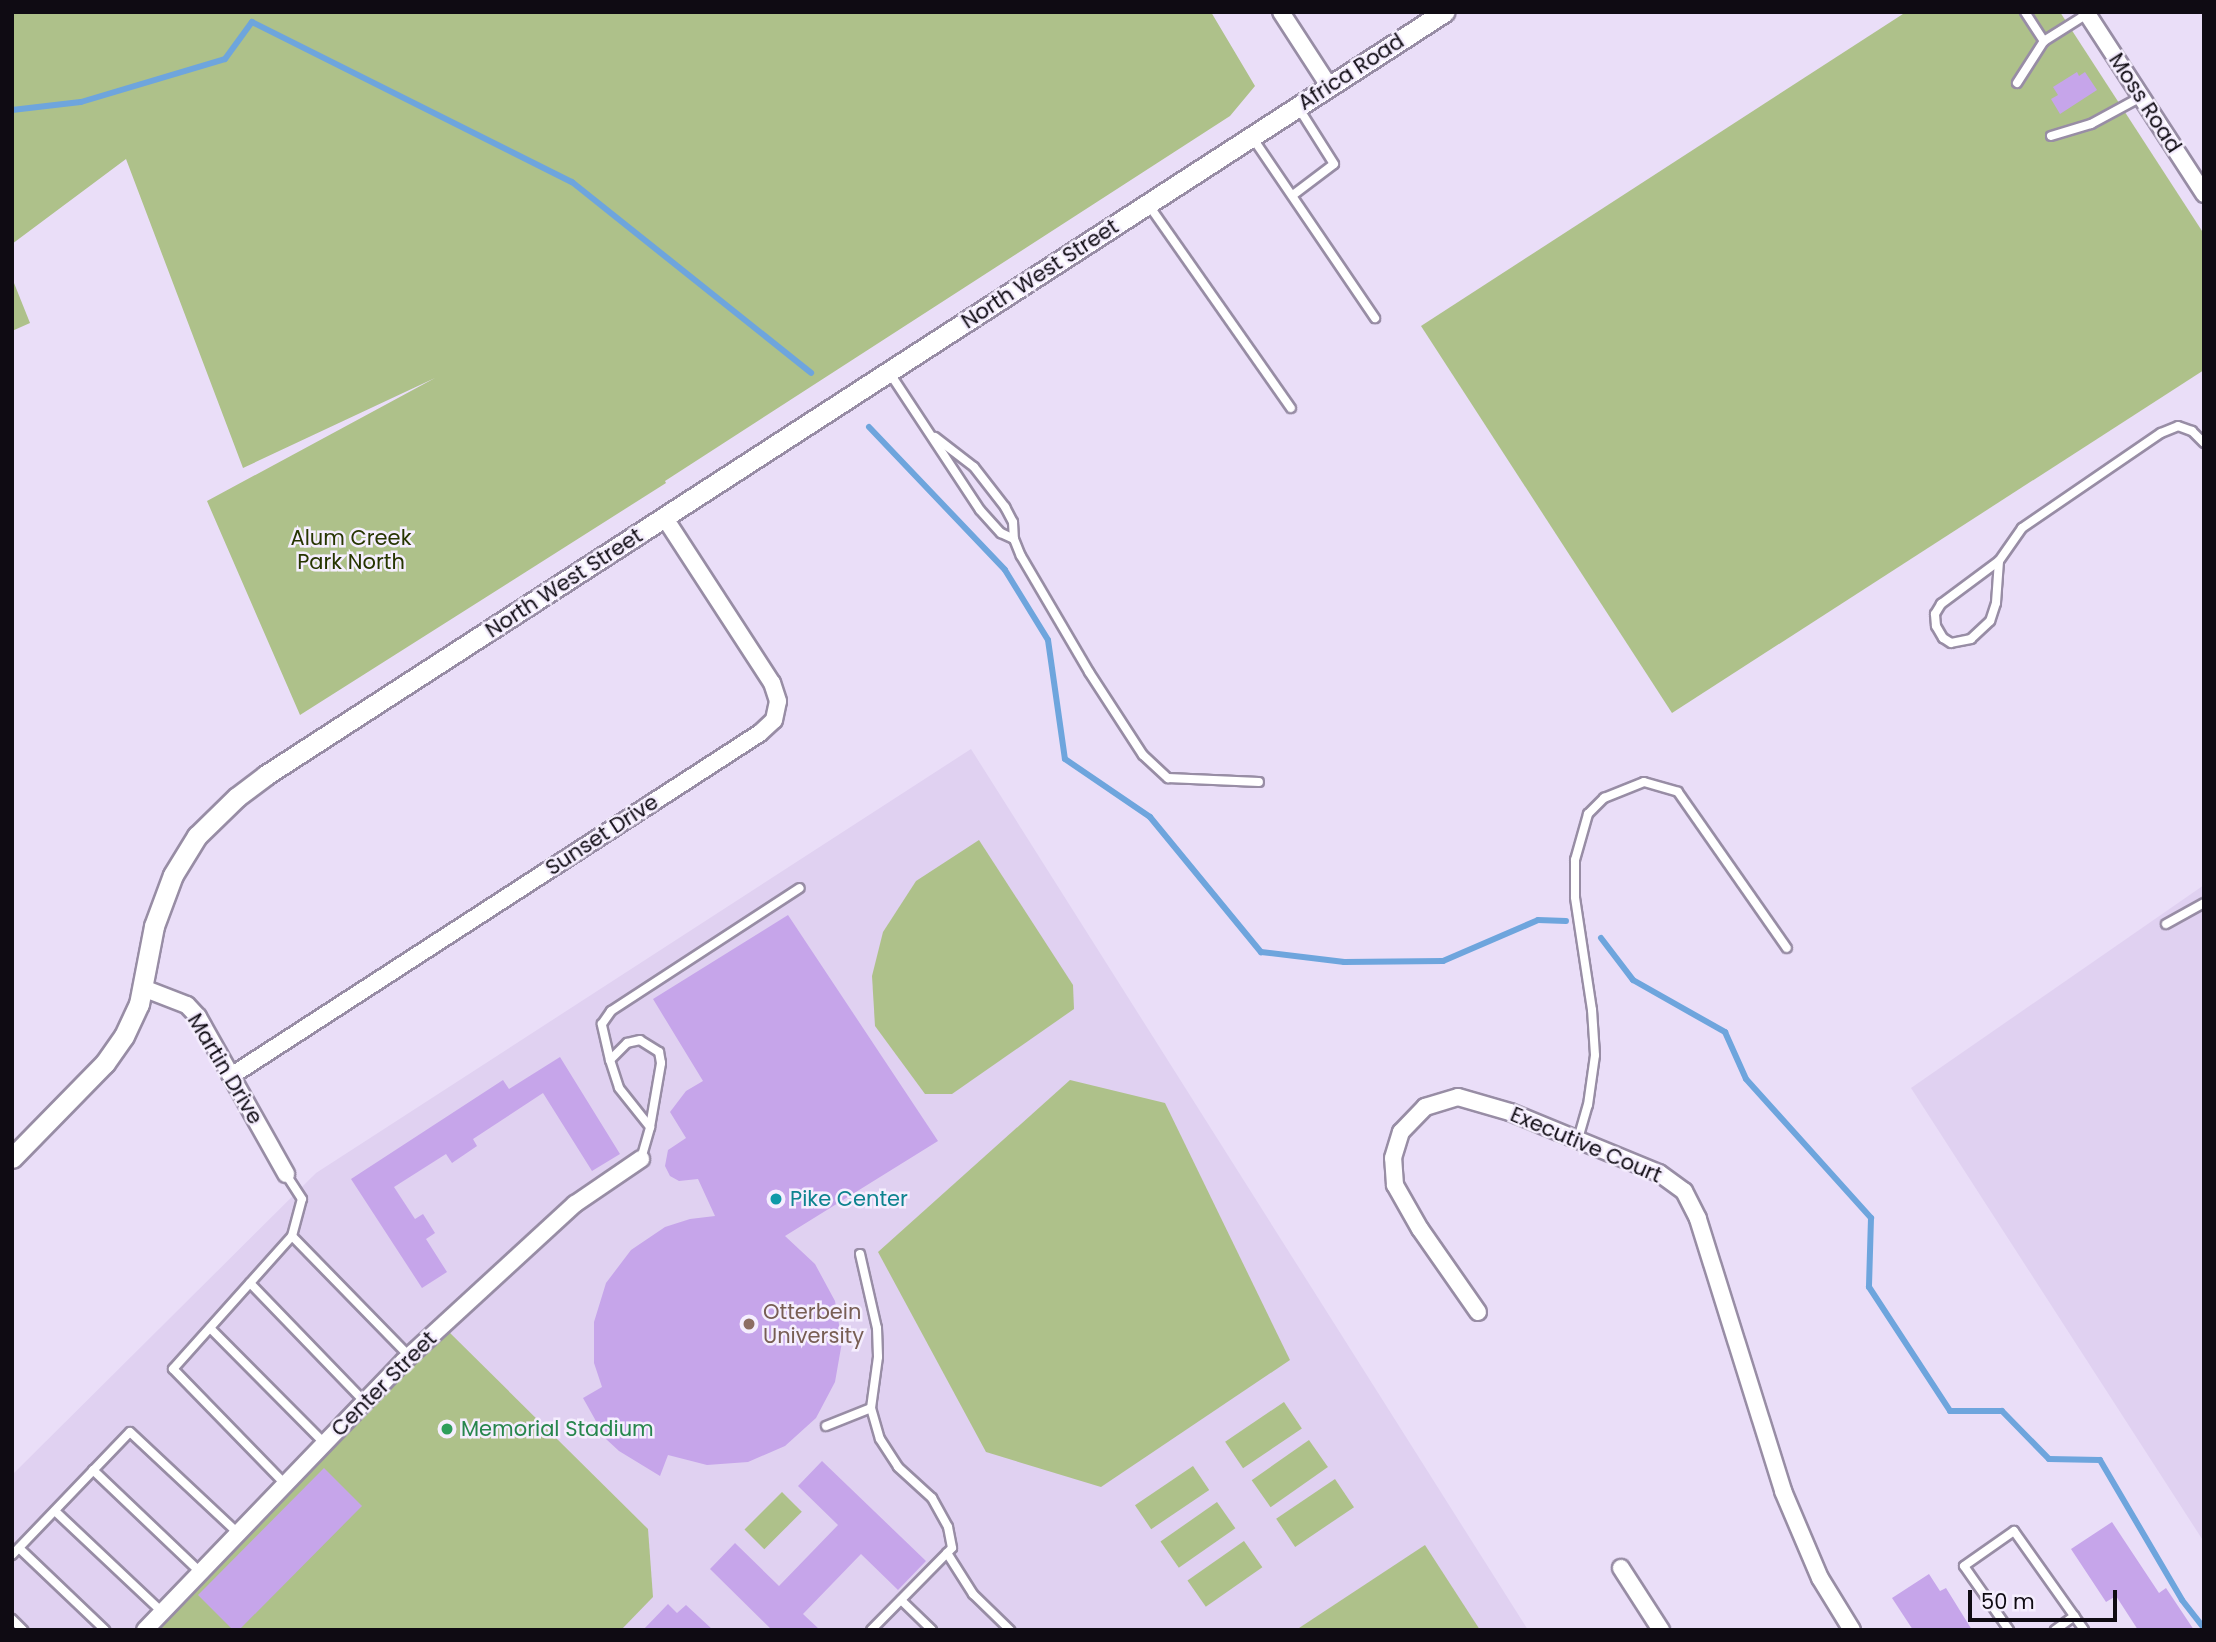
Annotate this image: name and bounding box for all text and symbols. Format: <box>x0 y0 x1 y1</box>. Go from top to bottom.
street label: Africa Road <box>1293 28 1409 116</box>
street label: Moss Road <box>2103 48 2187 158</box>
street label: North West Street <box>957 214 1123 334</box>
street label: North West Street <box>481 523 647 643</box>
park label: Alum Creek Park North <box>291 525 411 575</box>
street label: Sunset Drive <box>541 789 663 881</box>
street label: Martin Drive <box>182 1009 268 1129</box>
street label: Executive Court <box>1507 1102 1665 1188</box>
place label: Pike Center <box>790 1186 908 1212</box>
marker: Pike Center <box>768 1191 784 1207</box>
place label: Otterbein University <box>763 1299 864 1349</box>
marker: Otterbein University <box>741 1316 757 1332</box>
street label: Center Street <box>326 1326 442 1442</box>
place label: Memorial Stadium <box>461 1416 654 1442</box>
marker: Memorial Stadium <box>439 1421 455 1437</box>
scale bar <box>1971 1576 2120 1620</box>
text: 50 m <box>1981 1587 2035 1616</box>

